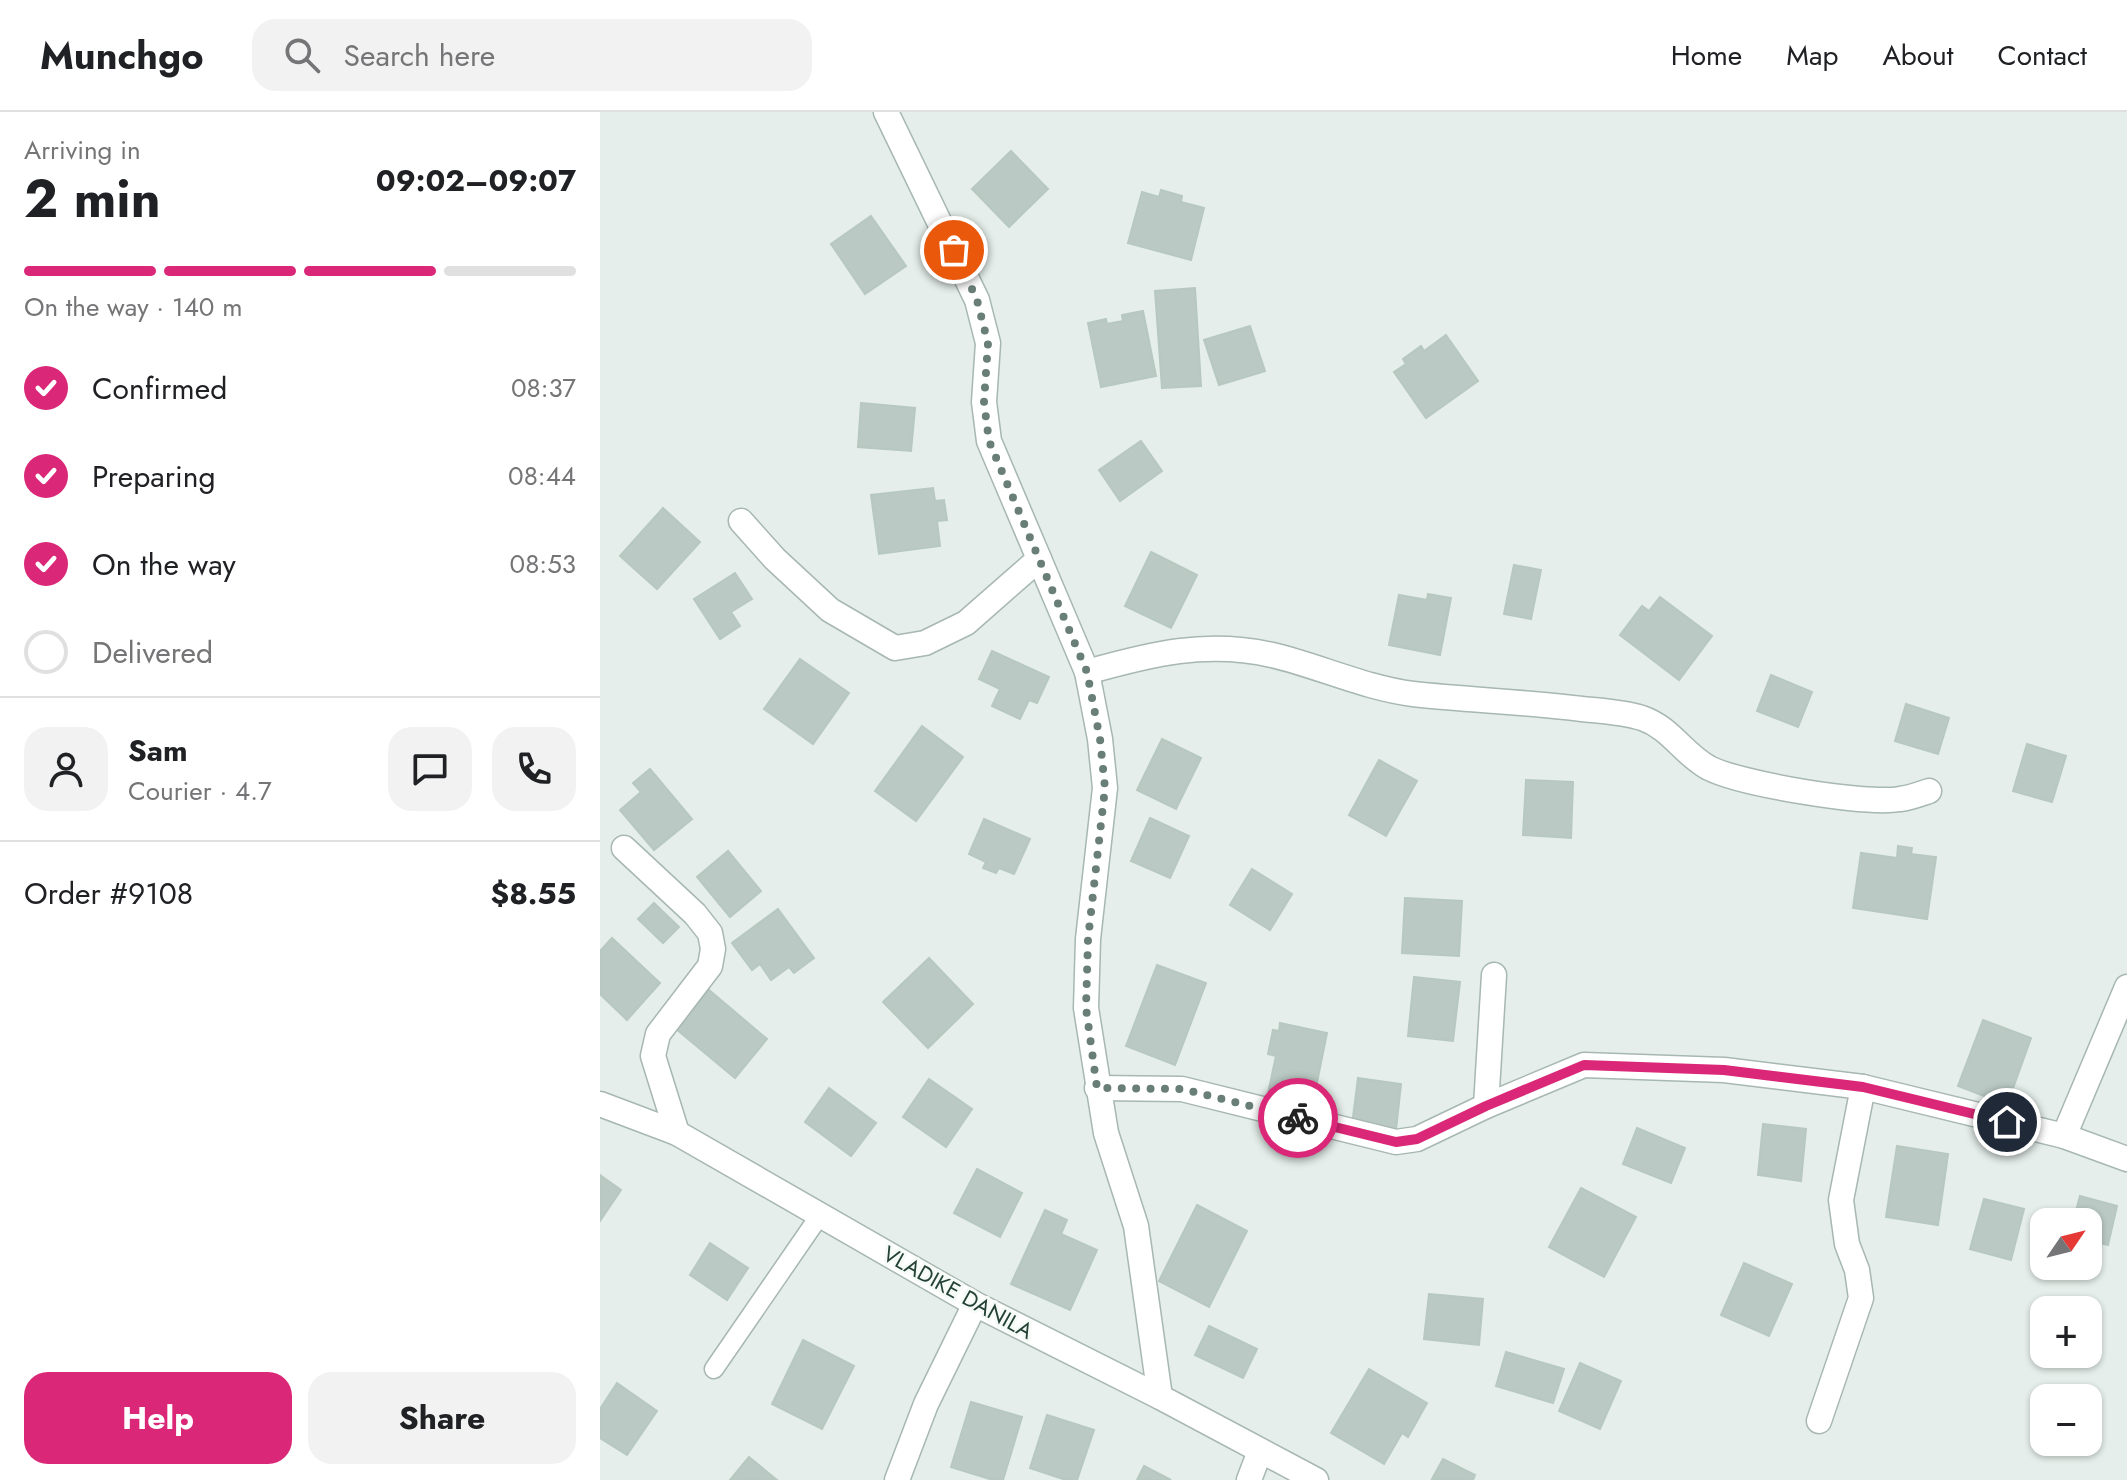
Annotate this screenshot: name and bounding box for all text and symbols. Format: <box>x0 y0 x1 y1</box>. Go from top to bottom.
search box <box>252 19 812 91</box>
text: Munchgo <box>40 28 204 83</box>
icon: search <box>280 33 324 77</box>
text: Search here <box>344 34 495 77</box>
text: Home <box>1671 35 1742 76</box>
text: Map <box>1786 35 1838 76</box>
text: About <box>1882 35 1954 76</box>
text: Contact <box>1998 35 2087 76</box>
text: Arriving in <box>24 131 141 169</box>
text: 09:02–09:07 <box>376 159 576 202</box>
text: 2 min <box>24 161 161 237</box>
pin <box>920 216 988 284</box>
icon: bag <box>932 228 976 272</box>
text: On the way · 140 m <box>24 288 243 326</box>
icon: check <box>24 366 68 410</box>
text: Confirmed <box>92 367 227 410</box>
text: 08:37 <box>511 369 576 407</box>
icon: check <box>24 454 68 498</box>
text: Preparing <box>92 455 216 498</box>
text: 08:44 <box>508 457 576 495</box>
icon: check <box>24 542 68 586</box>
text: On the way <box>92 543 236 586</box>
text: 08:53 <box>510 545 576 583</box>
text: Delivered <box>92 631 213 674</box>
button: person <box>24 727 108 811</box>
button: chat <box>388 727 472 811</box>
button: phone <box>492 727 576 811</box>
text: Sam <box>128 729 188 772</box>
text: Courier · 4.7 <box>128 772 272 810</box>
text: Order #9108 <box>24 872 193 915</box>
text: $8.55 <box>491 872 576 915</box>
courier <box>1258 1078 1338 1158</box>
pin <box>1973 1088 2041 1156</box>
icon: bike <box>1276 1096 1320 1140</box>
icon: home <box>1985 1100 2029 1144</box>
north arrow <box>2030 1208 2102 1280</box>
map controls <box>2030 1208 2102 1456</box>
street label: VLADIKE DANILA <box>877 1237 1039 1347</box>
button: + <box>2030 1296 2102 1368</box>
button: Help <box>24 1372 292 1464</box>
button: Share <box>308 1372 576 1464</box>
button: − <box>2030 1384 2102 1456</box>

